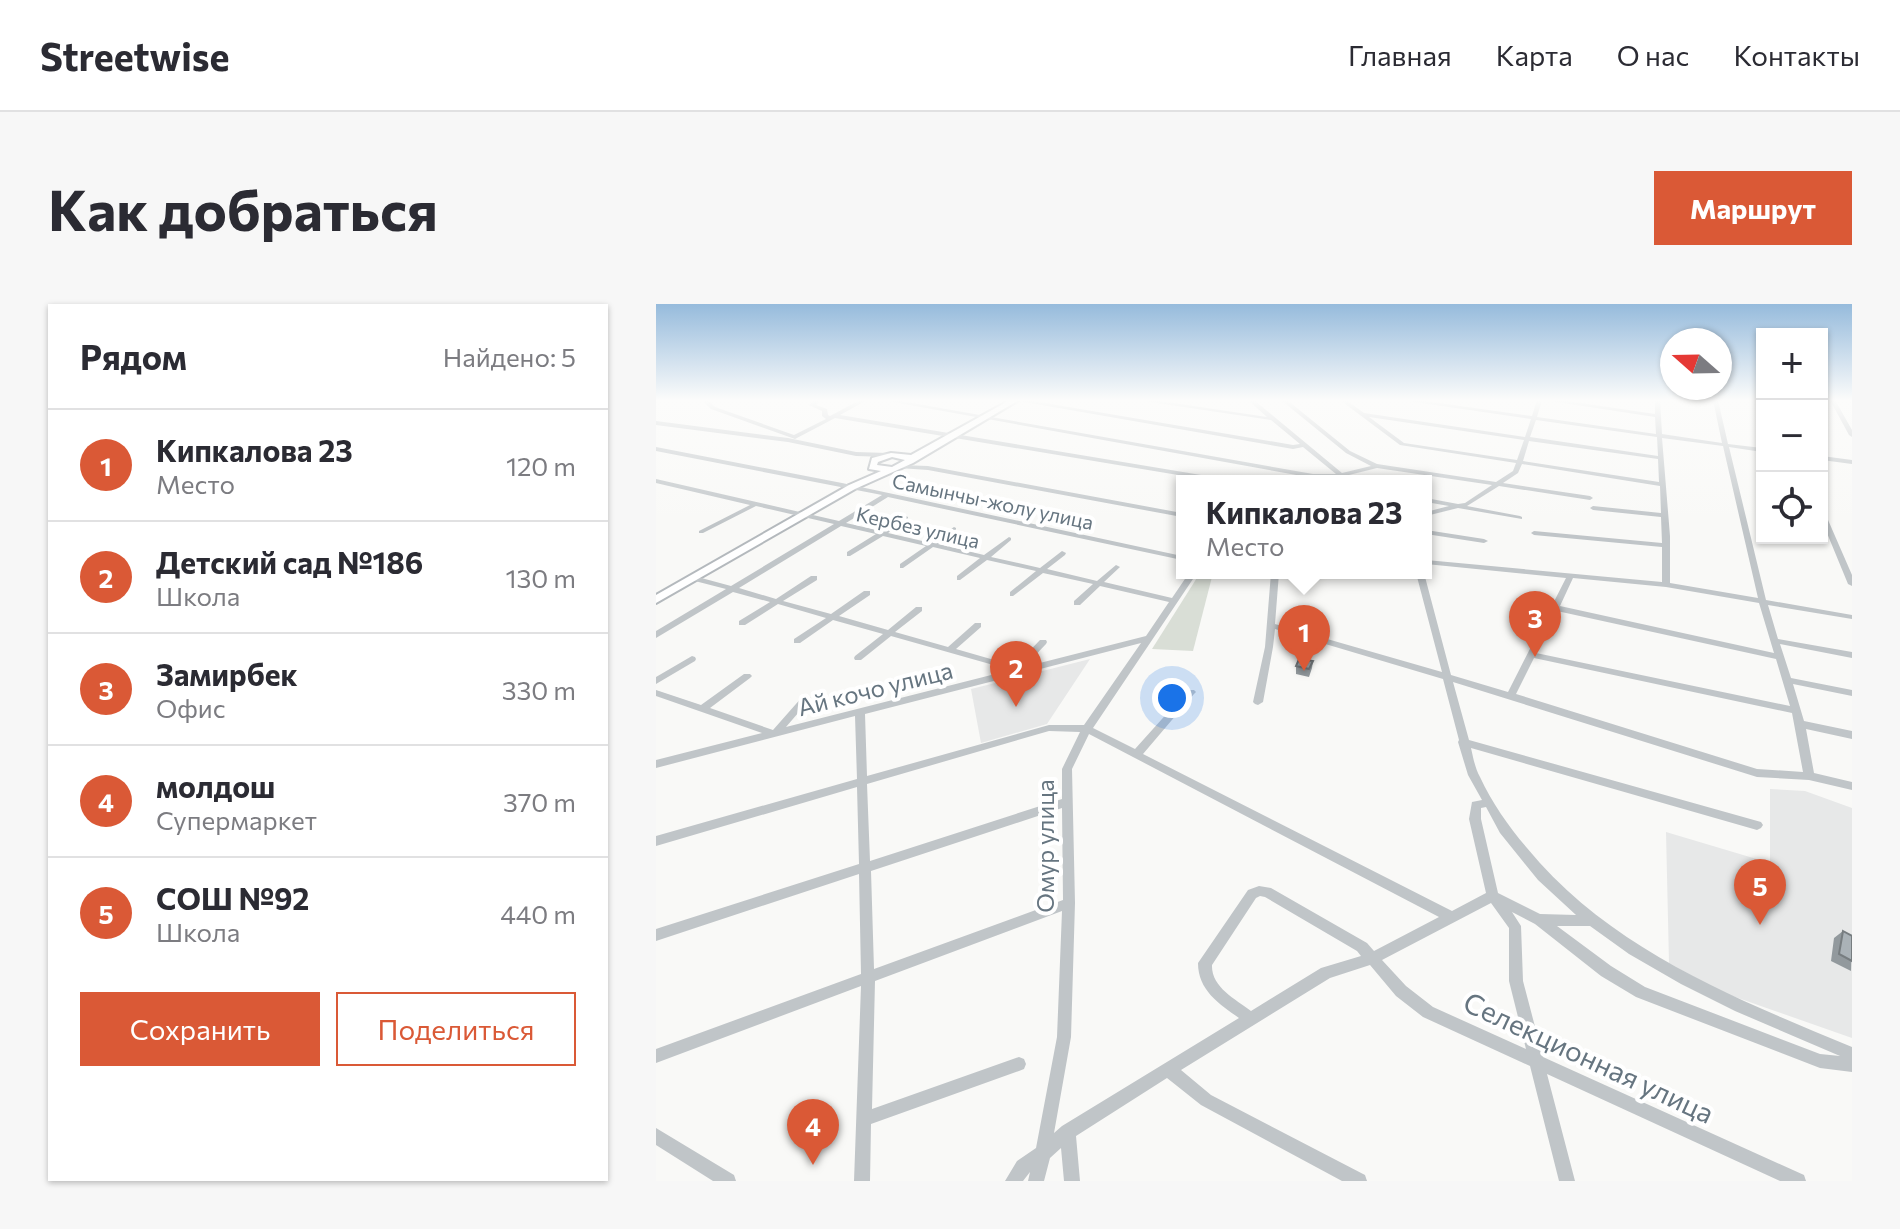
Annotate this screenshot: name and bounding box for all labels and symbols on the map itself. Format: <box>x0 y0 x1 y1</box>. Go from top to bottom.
north arrow <box>1660 328 1732 400</box>
street label: Самынчы-жолу улица <box>890 468 1096 534</box>
street label: Кербез улица <box>854 501 982 553</box>
pin: 3 <box>1509 591 1561 657</box>
pin: 1 <box>1278 605 1330 671</box>
pin: 2 <box>990 641 1042 707</box>
street label: Ай кочо улица <box>794 655 956 721</box>
your location <box>1152 678 1192 718</box>
street label: Омур улица <box>1030 779 1059 913</box>
pin: 5 <box>1734 859 1786 925</box>
street label: Селекционная улица <box>1459 984 1719 1130</box>
pin: 4 <box>787 1099 839 1165</box>

